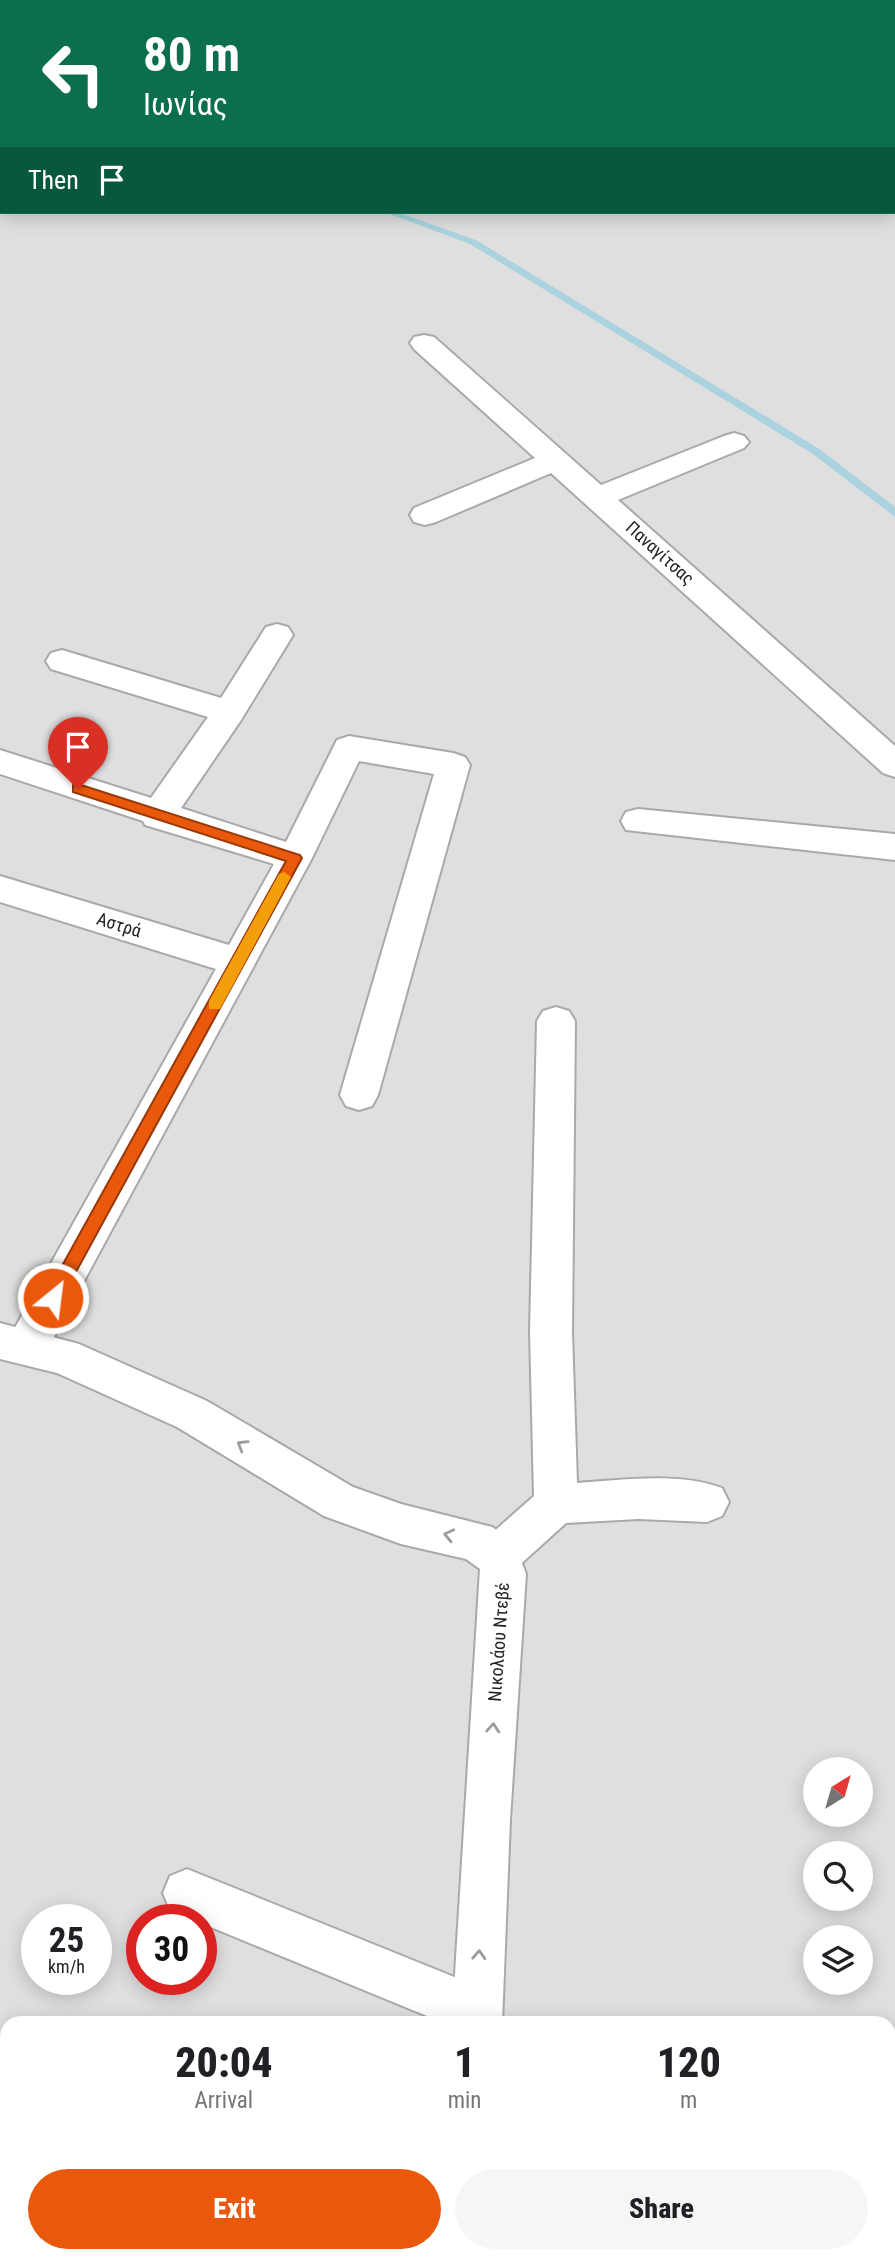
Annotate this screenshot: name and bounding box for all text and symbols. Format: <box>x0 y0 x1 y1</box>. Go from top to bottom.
text: 80 m <box>143 26 240 83</box>
icon: left <box>28 28 119 119</box>
text: Ιωνίας <box>143 85 228 123</box>
icon: arrive <box>93 161 131 199</box>
text: Then <box>28 165 79 195</box>
street label: Παναγίτσας <box>622 517 699 589</box>
pin <box>48 717 108 789</box>
icon: arrive <box>59 728 97 766</box>
street label: Αστρά <box>94 908 144 941</box>
position arrow <box>16 1261 90 1335</box>
one-way arrow <box>237 1440 250 1453</box>
one-way arrow <box>443 1528 455 1543</box>
street label: Νικολάου Ντεβέ <box>484 1582 513 1702</box>
one-way arrow <box>485 1722 500 1733</box>
north arrow <box>803 1757 873 1827</box>
map controls <box>803 1757 873 1995</box>
button: search <box>803 1841 873 1911</box>
speed limit sign: 30 <box>126 1904 217 1995</box>
text: 25 <box>49 1920 84 1961</box>
button: layers <box>803 1925 873 1995</box>
one-way arrow <box>472 1949 487 1960</box>
text: km/h <box>48 1956 85 1977</box>
text: 20:04 <box>175 2038 272 2087</box>
text: 1 <box>454 2038 475 2087</box>
text: 120 <box>657 2038 721 2087</box>
text: Arrival <box>195 2087 253 2114</box>
text: min <box>448 2087 481 2114</box>
text: m <box>680 2087 697 2114</box>
button: Exit <box>28 2169 441 2249</box>
button: Share <box>455 2169 868 2249</box>

